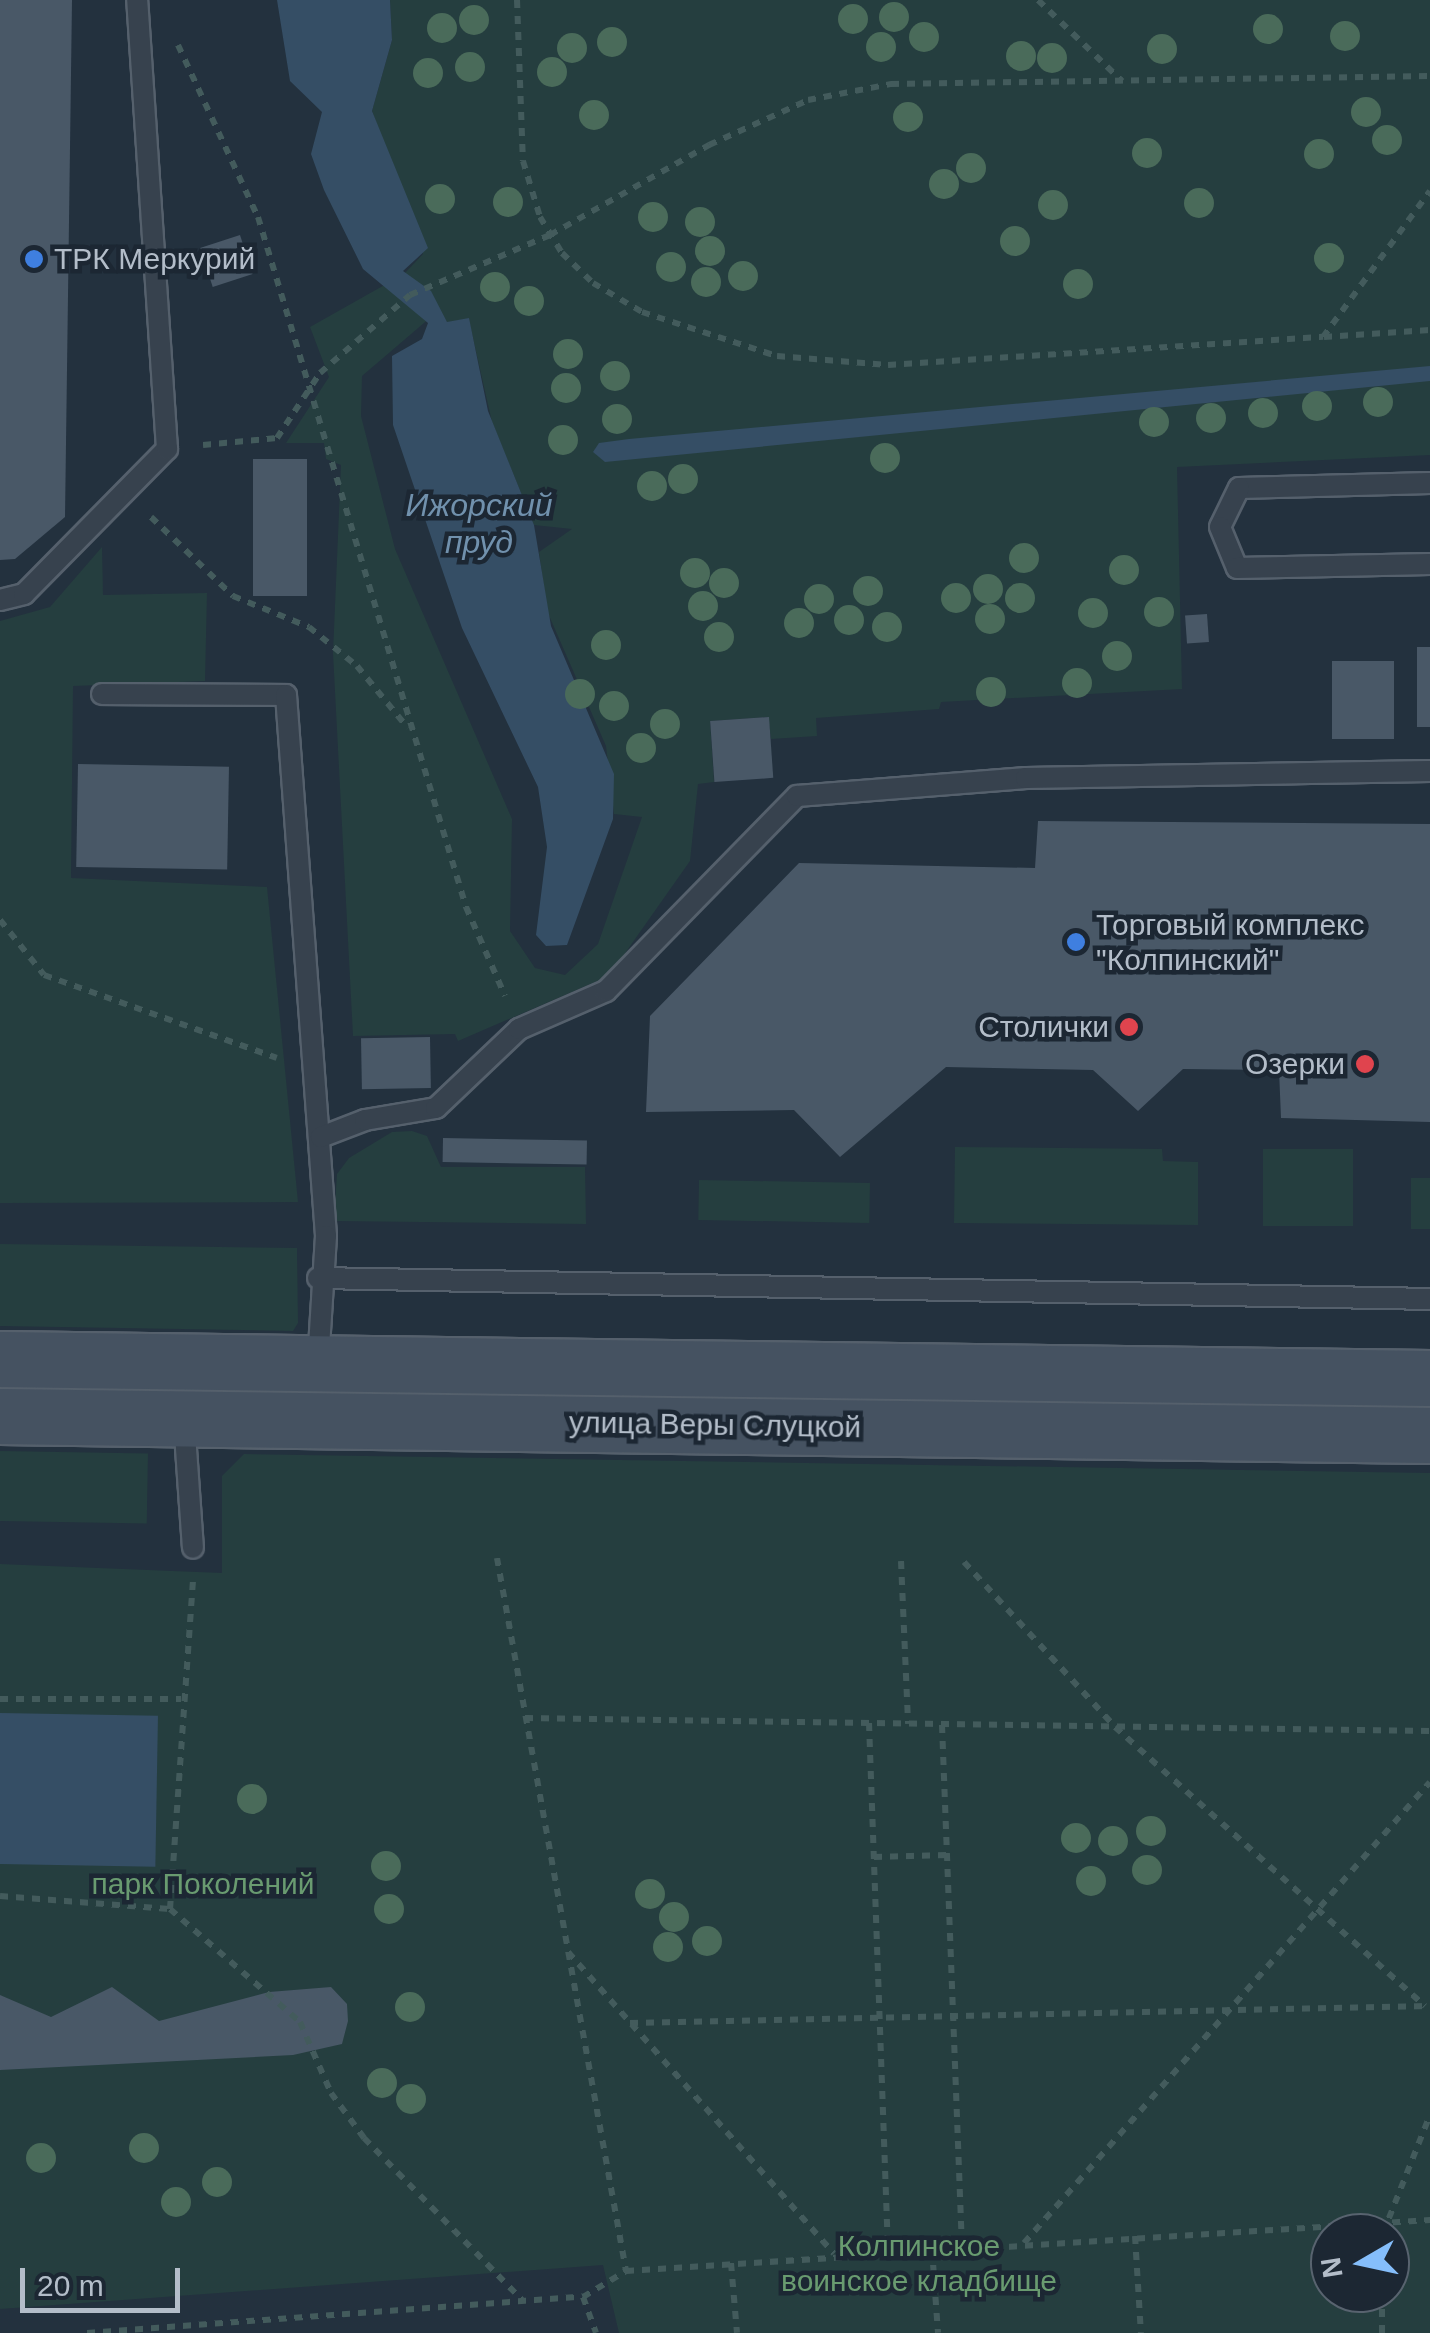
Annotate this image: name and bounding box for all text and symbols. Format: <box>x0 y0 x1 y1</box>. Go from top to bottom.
place label: ТРК Меркурий <box>54 241 255 277</box>
marker: ТРК Меркурий <box>23 248 45 270</box>
water label: Ижорский пруд <box>405 487 553 562</box>
place label: Торговый комплекс "Колпинский" <box>1096 907 1365 978</box>
marker: Торговый комплекс "Колпинский" <box>1065 931 1087 953</box>
place label: Столички <box>978 1009 1109 1045</box>
marker: Столички <box>1118 1016 1140 1038</box>
place label: Озерки <box>1245 1046 1345 1082</box>
marker: Озерки <box>1354 1053 1376 1075</box>
street label: улица Веры Слуцкой <box>569 1404 861 1446</box>
park label: парк Поколений <box>91 1866 315 1902</box>
north arrow <box>1310 2213 1410 2313</box>
park label: Колпинское воинское кладбище <box>781 2228 1057 2298</box>
scale bar <box>25 2248 185 2310</box>
text: N <box>1315 2255 1349 2280</box>
text: 20 m <box>37 2269 104 2302</box>

